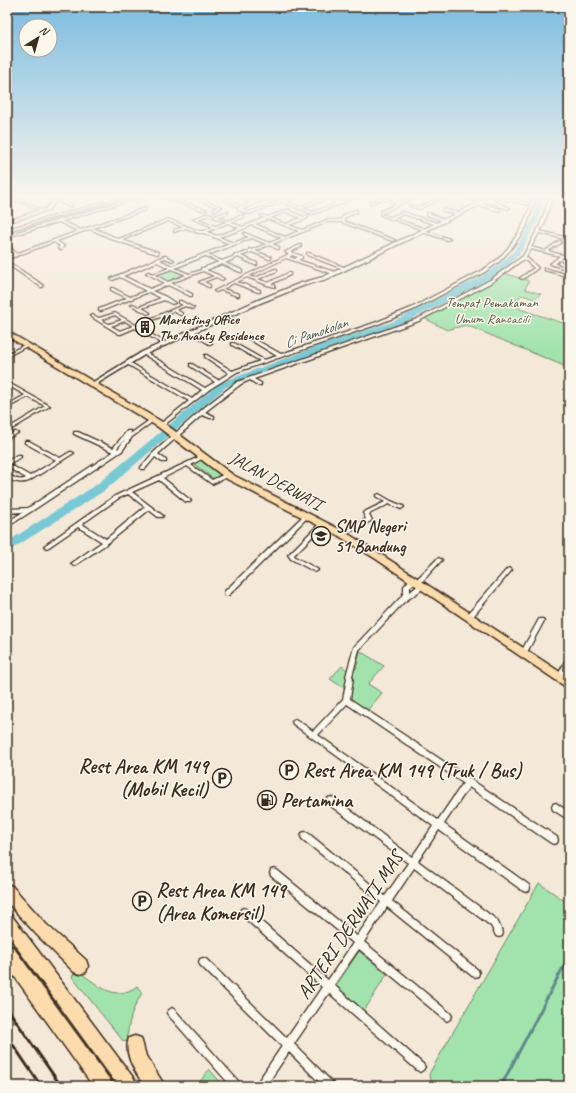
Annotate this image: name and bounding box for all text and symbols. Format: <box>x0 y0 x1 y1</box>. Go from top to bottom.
north arrow <box>18 18 58 58</box>
text: N <box>37 22 53 39</box>
park label: Tempat Pemakaman Umum Rancacili <box>446 294 539 327</box>
place label: Marketing Office The Avanty Residence <box>159 311 265 344</box>
water label: Ci Pamokolan <box>282 313 351 353</box>
building icon: Marketing Office The Avanty Residence <box>134 316 156 338</box>
street label: JALAN DERWATI <box>225 446 330 517</box>
place label: SMP Negeri 51 Bandung <box>335 516 408 557</box>
school or university icon: SMP Negeri 51 Bandung <box>310 525 332 547</box>
place label: Rest Area KM 149 (Mobil Kecil) <box>79 754 210 802</box>
place label: Rest Area KM 149 (Truk / Bus) <box>303 758 523 783</box>
parking icon: Rest Area KM 149 (Truk / Bus) <box>278 759 300 781</box>
parking icon: Rest Area KM 149 (Mobil Kecil) <box>211 767 233 789</box>
place label: Pertamina <box>281 788 354 813</box>
fuel station icon: Pertamina <box>256 789 278 811</box>
street label: ARTERI DERWATI MAS <box>291 843 411 1004</box>
place label: Rest Area KM 149 (Area Komersil) <box>156 878 288 926</box>
parking icon: Rest Area KM 149 (Area Komersil) <box>131 890 153 912</box>

